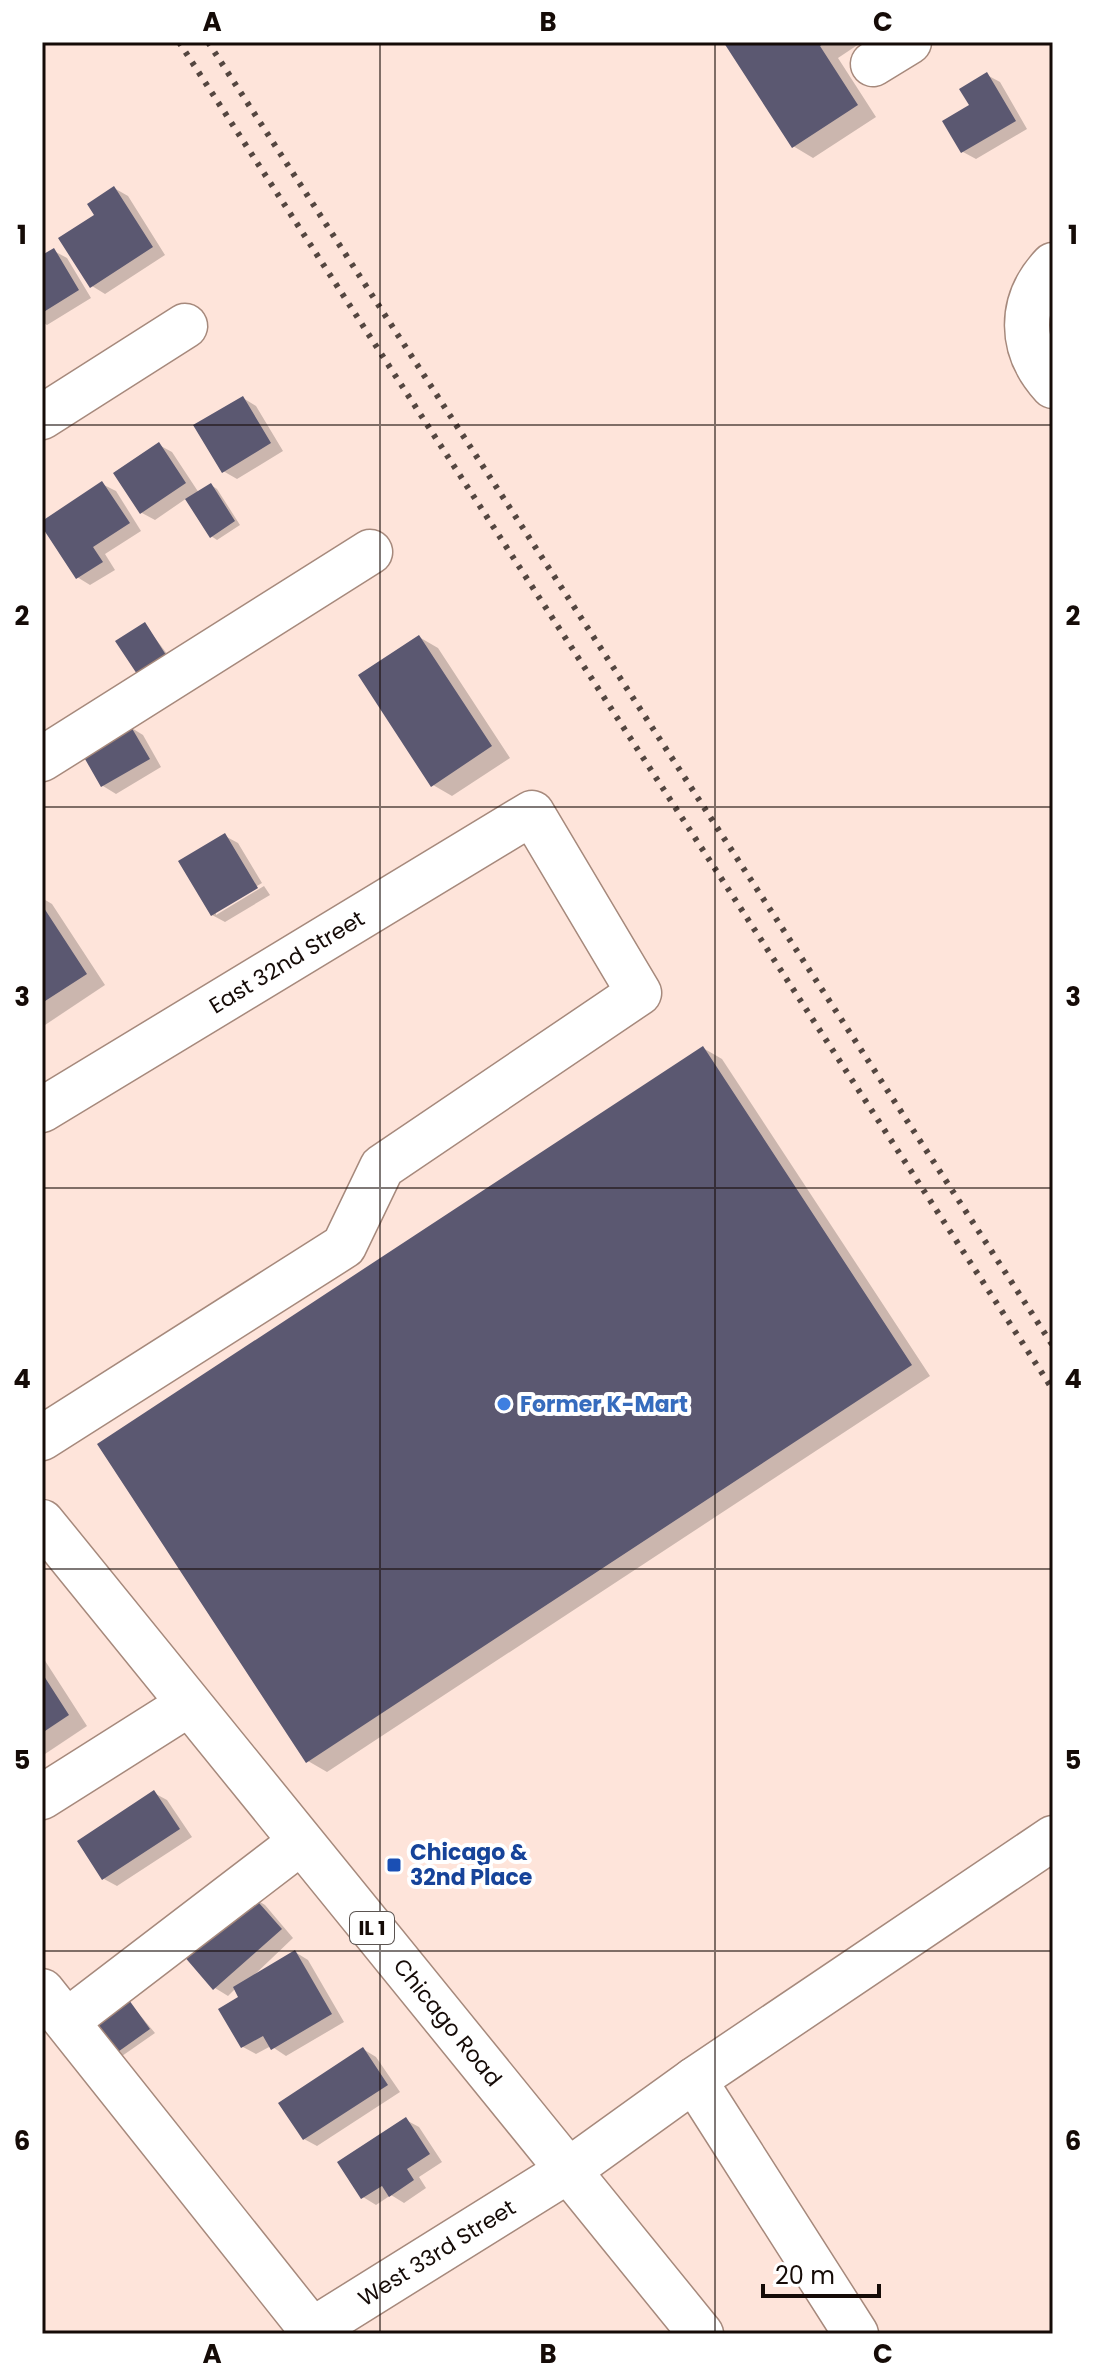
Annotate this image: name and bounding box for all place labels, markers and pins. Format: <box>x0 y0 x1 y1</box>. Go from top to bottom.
place label: Former K-Mart <box>520 1389 688 1420</box>
marker: Former K-Mart <box>495 1395 513 1413</box>
place label: Chicago & 32nd Place <box>410 1837 532 1893</box>
marker: Chicago & 32nd Place <box>385 1856 403 1874</box>

